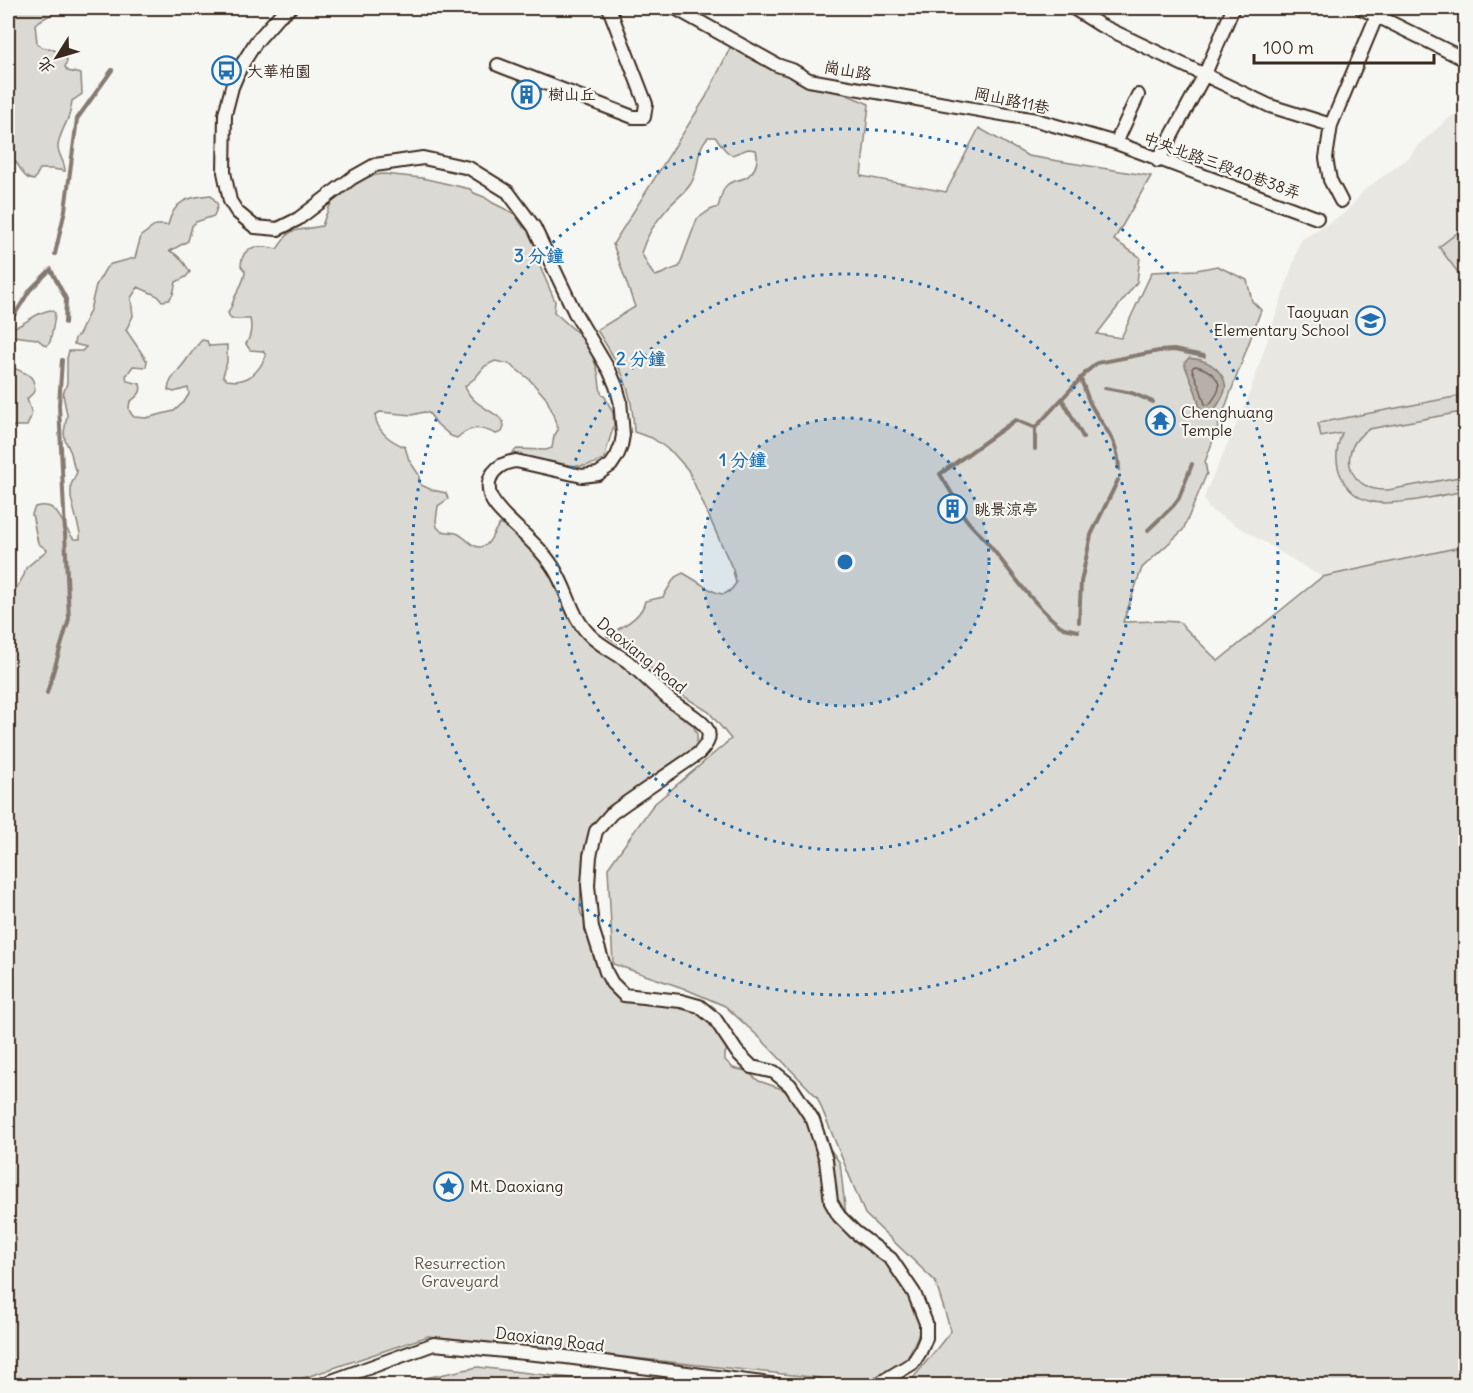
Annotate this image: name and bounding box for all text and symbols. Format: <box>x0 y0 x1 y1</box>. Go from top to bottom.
north arrow <box>27 27 87 87</box>
scale bar <box>1254 27 1434 65</box>
text: 100 m <box>1263 36 1314 59</box>
text: 北 <box>32 54 58 78</box>
bus stop icon: 大華柏園 <box>210 55 242 87</box>
street label: 崗山路 <box>823 56 873 84</box>
place label: 大華柏園 <box>247 61 311 81</box>
building icon: 樹山丘 <box>511 78 543 110</box>
street label: 岡山路11巷 <box>972 82 1052 118</box>
place label: 樹山丘 <box>548 84 596 104</box>
street label: 中央北路三段40巷38弄 <box>1141 127 1303 203</box>
text: 3 分鐘 <box>514 244 564 267</box>
place label: Taoyuan Elementary School <box>1214 302 1349 340</box>
school or university icon: Taoyuan Elementary School <box>1354 305 1386 337</box>
text: 2 分鐘 <box>616 347 666 370</box>
place label: Chenghuang Temple <box>1181 402 1273 440</box>
temple icon: Chenghuang Temple <box>1144 405 1176 437</box>
text: 1 分鐘 <box>719 448 767 471</box>
building icon: 眺景涼亭 <box>937 493 969 525</box>
place label: 眺景涼亭 <box>974 499 1038 519</box>
centre of rings <box>835 552 855 572</box>
street label: Daoxiang Road <box>593 613 691 697</box>
place icon: Mt. Daoxiang <box>433 1170 465 1202</box>
place label: Mt. Daoxiang <box>470 1176 563 1196</box>
park label: Resurrection Graveyard <box>414 1253 506 1291</box>
street label: Daoxiang Road <box>495 1322 605 1356</box>

